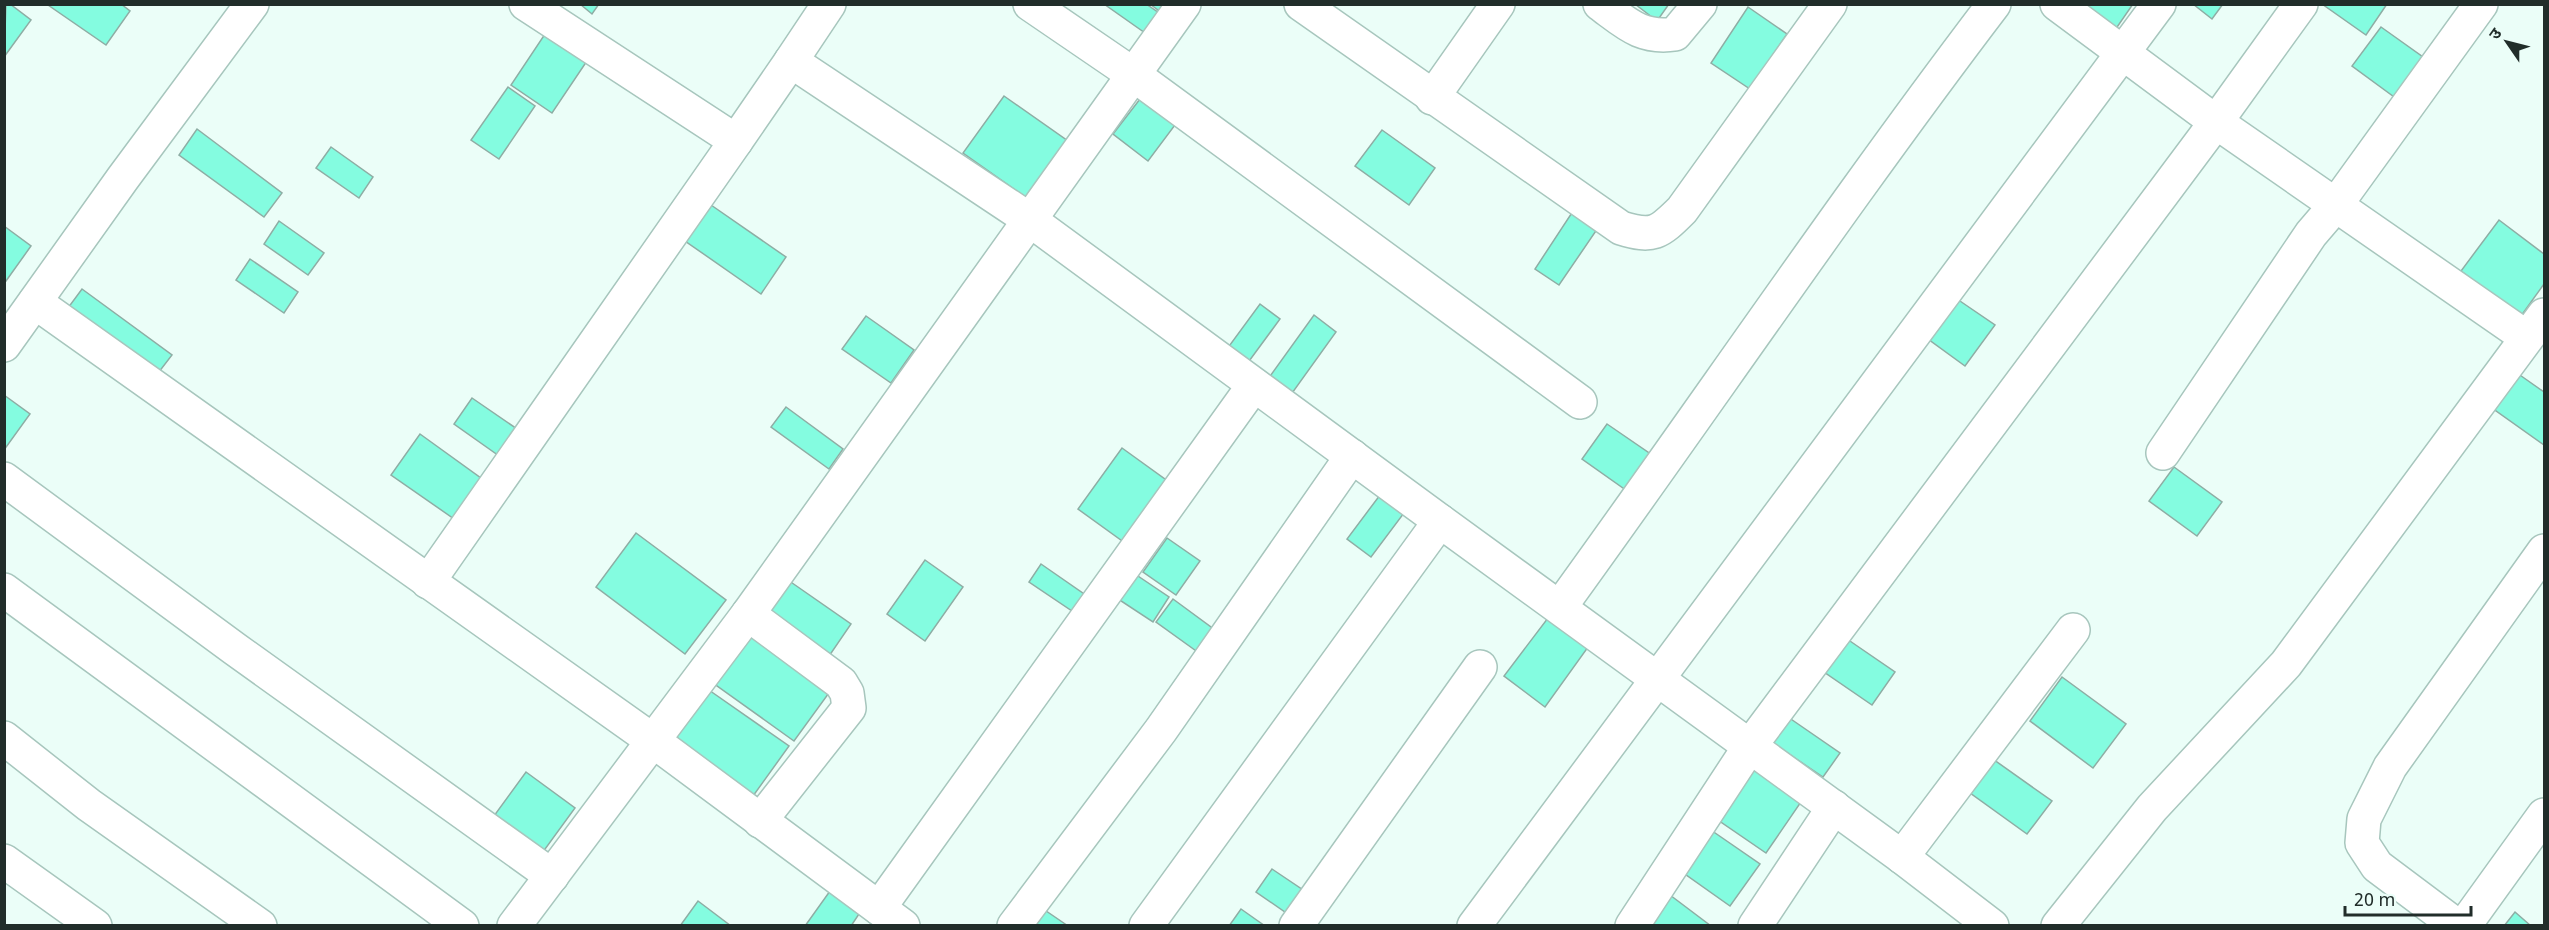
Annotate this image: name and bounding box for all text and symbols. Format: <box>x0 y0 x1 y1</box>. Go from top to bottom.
north arrow <box>2477 12 2537 72</box>
text: उ <box>2485 24 2508 45</box>
scale bar <box>2345 879 2471 917</box>
text: 20 m <box>2354 890 2395 913</box>

